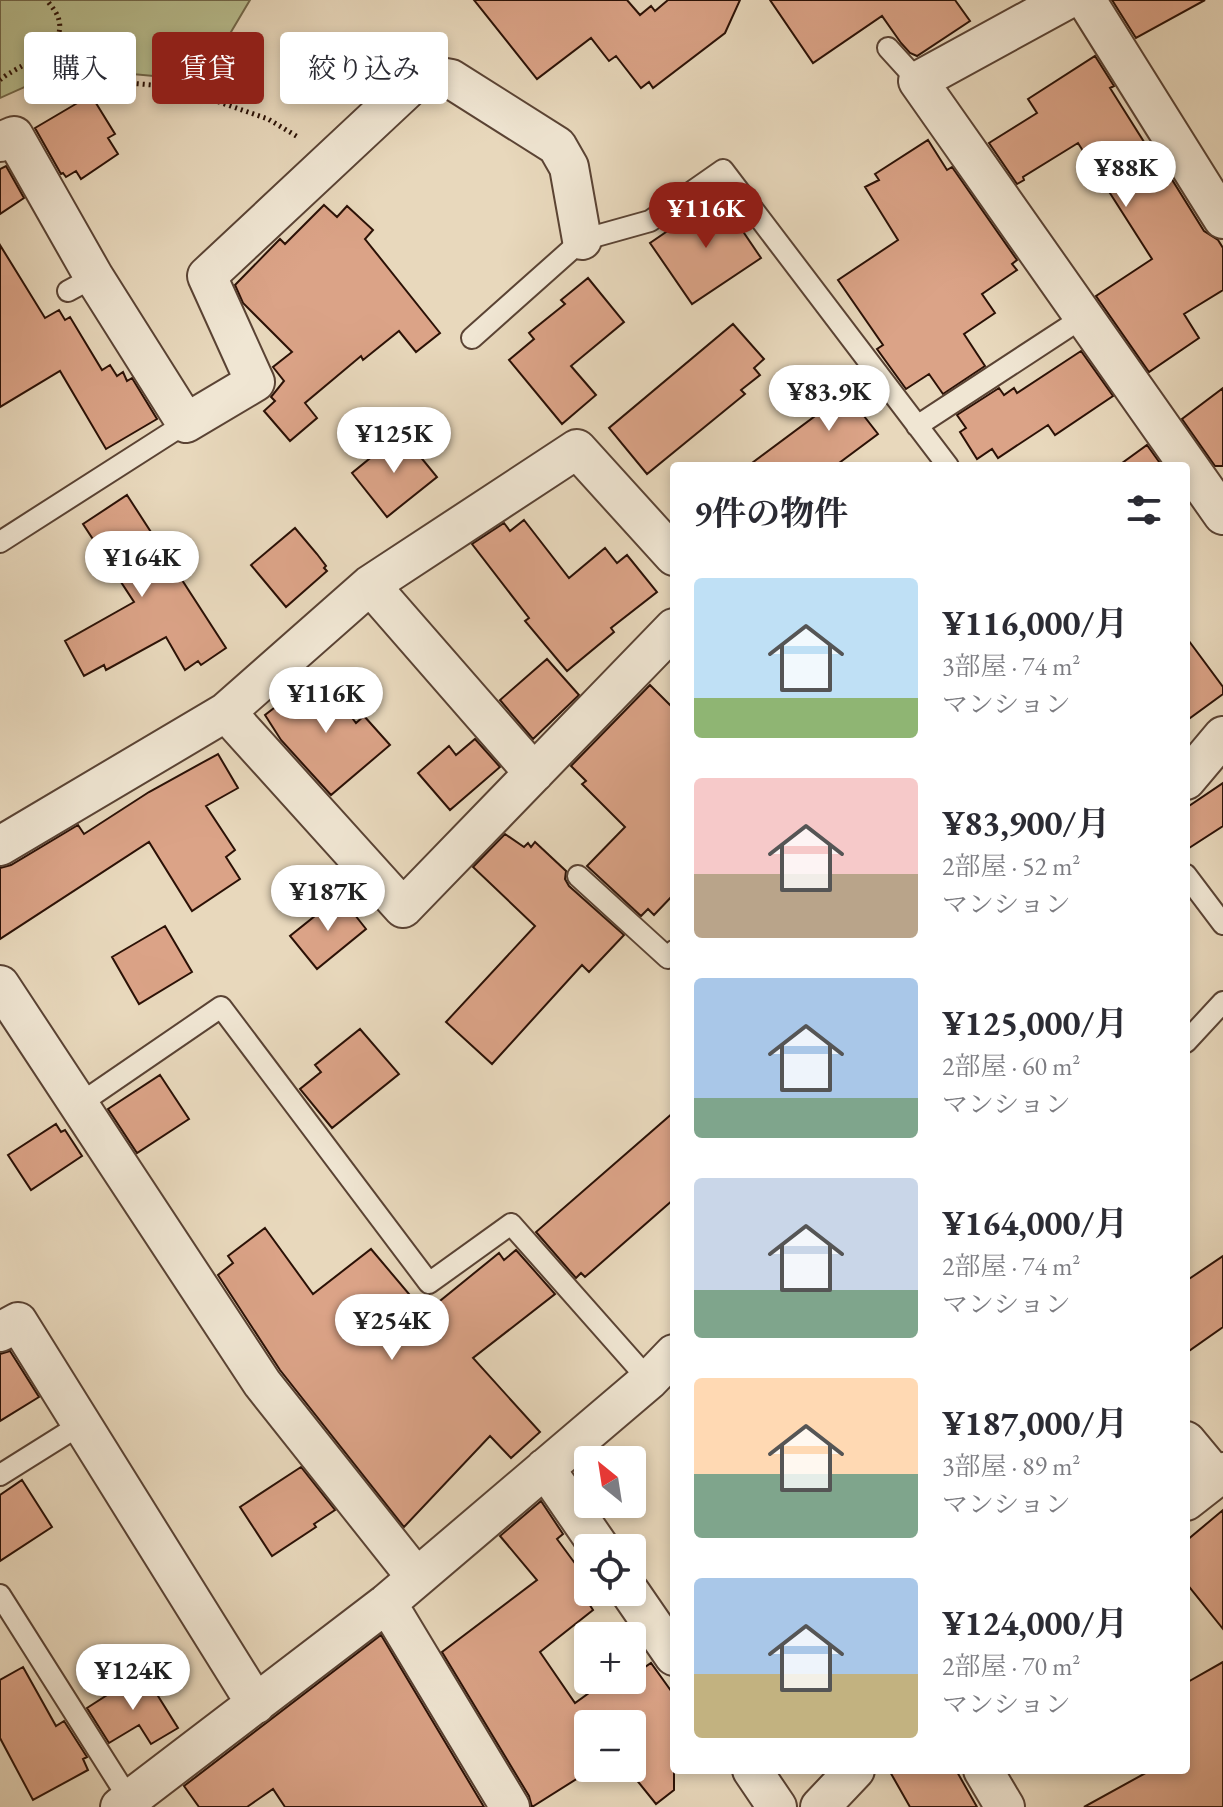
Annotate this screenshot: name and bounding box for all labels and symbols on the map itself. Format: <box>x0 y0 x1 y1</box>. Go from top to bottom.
pin: ¥88K <box>1079 141 1173 209</box>
pin: ¥116K <box>650 182 762 250</box>
pin: ¥83.9K <box>764 365 894 433</box>
pin: ¥125K <box>338 407 450 475</box>
pin: ¥164K <box>86 531 198 599</box>
pin: ¥116K <box>270 667 382 735</box>
pin: ¥187K <box>272 865 384 933</box>
pin: ¥254K <box>336 1294 448 1362</box>
north arrow <box>574 1446 646 1518</box>
pin: ¥124K <box>77 1644 189 1712</box>

